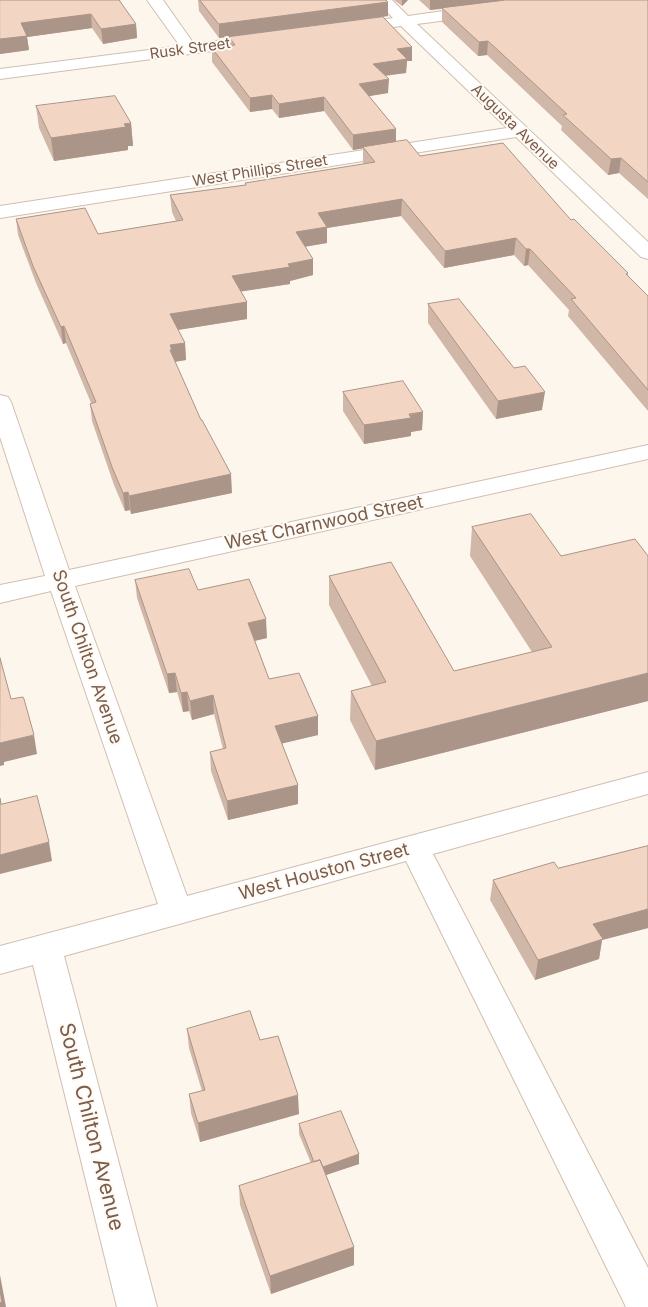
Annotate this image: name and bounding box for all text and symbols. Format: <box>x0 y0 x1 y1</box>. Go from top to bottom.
street label: Rusk Street <box>149 34 231 64</box>
street label: Augusta Avenue <box>467 80 563 174</box>
street label: West Phillips Street <box>191 151 329 191</box>
street label: West Charnwood Street <box>223 491 425 555</box>
street label: South Chilton Avenue <box>47 567 127 747</box>
street label: West Houston Street <box>237 839 411 905</box>
street label: South Chilton Avenue <box>53 1020 129 1234</box>

